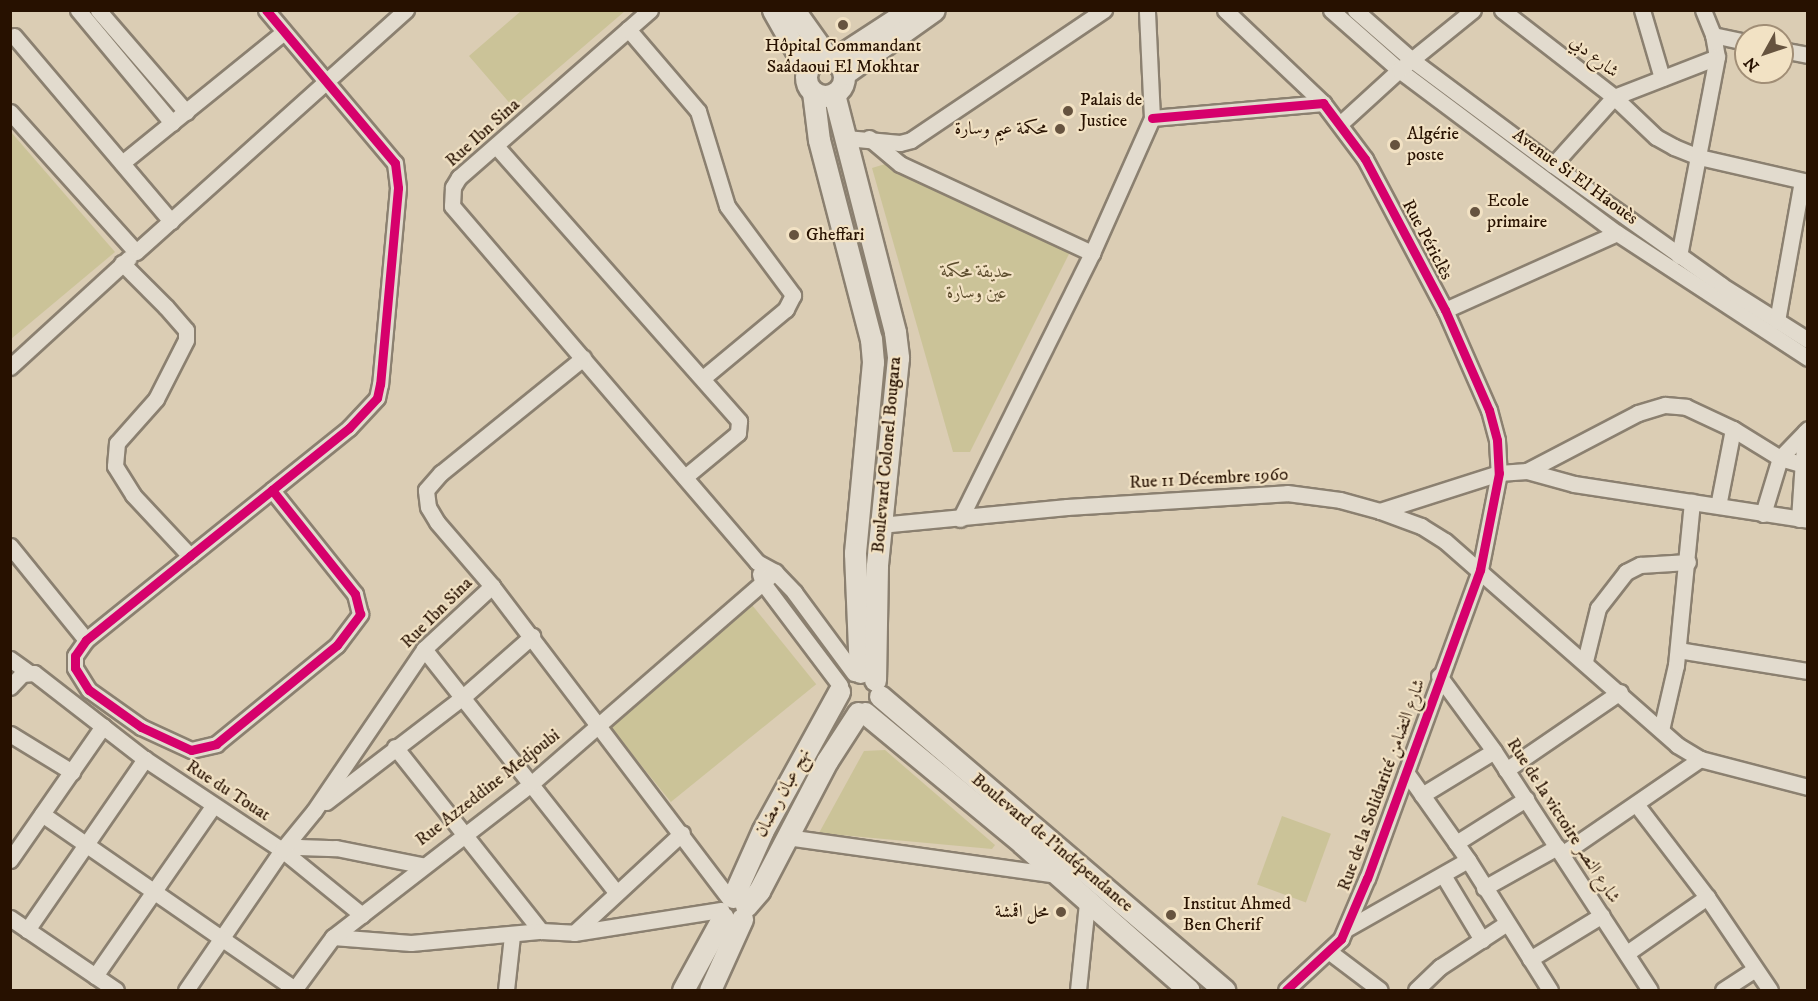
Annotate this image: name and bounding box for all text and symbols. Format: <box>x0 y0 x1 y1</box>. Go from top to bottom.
marker: Hôpital Commandant Saâdaoui El Mokhtar <box>834 16 852 34</box>
north arrow <box>1734 24 1794 84</box>
street label: شارع دبي <box>1565 31 1623 83</box>
place label: Hôpital Commandant Saâdaoui El Mokhtar <box>765 36 921 78</box>
text: N <box>1740 53 1764 76</box>
place label: Palais de Justice <box>1080 90 1142 132</box>
street label: Rue Ibn Sina <box>442 94 524 172</box>
marker: Palais de Justice <box>1061 104 1075 118</box>
place label: محكمة عيم وسارة <box>954 118 1048 140</box>
marker: محكمة عيم وسارة <box>1053 122 1067 136</box>
place label: Algérie poste <box>1407 124 1459 166</box>
street label: Avenue Si El Haouès <box>1508 124 1642 230</box>
marker: Algérie poste <box>1388 138 1402 152</box>
place label: Ecole primaire <box>1487 191 1547 234</box>
street label: Rue Périclès <box>1397 196 1457 284</box>
marker: Ecole primaire <box>1468 205 1482 219</box>
place label: Gheffari <box>806 224 864 246</box>
marker: Gheffari <box>787 228 801 242</box>
park label: حديقة محكمة عين وسارة <box>941 262 1013 304</box>
street label: Boulevard Colonel Bougara <box>868 356 906 554</box>
street label: Rue 11 Décembre 1960 <box>1129 464 1289 494</box>
street label: Rue Ibn Sina <box>397 573 477 653</box>
street label: Rue de la Solidarité شارع التضامن <box>1334 676 1430 894</box>
street label: Rue Azzeddine Medjoubi <box>412 725 564 851</box>
street label: Rue de la victoire شارع النصر <box>1502 734 1624 908</box>
street label: نهج عبان رمضان <box>751 745 815 841</box>
street label: Rue du Touat <box>182 756 274 826</box>
street label: Boulevard de l'indépendance <box>967 769 1137 917</box>
place label: Institut Ahmed Ben Cherif <box>1183 894 1291 936</box>
place label: محل اقمشة <box>995 901 1049 923</box>
marker: محل اقمشة <box>1054 905 1068 919</box>
marker: Institut Ahmed Ben Cherif <box>1164 908 1178 922</box>

